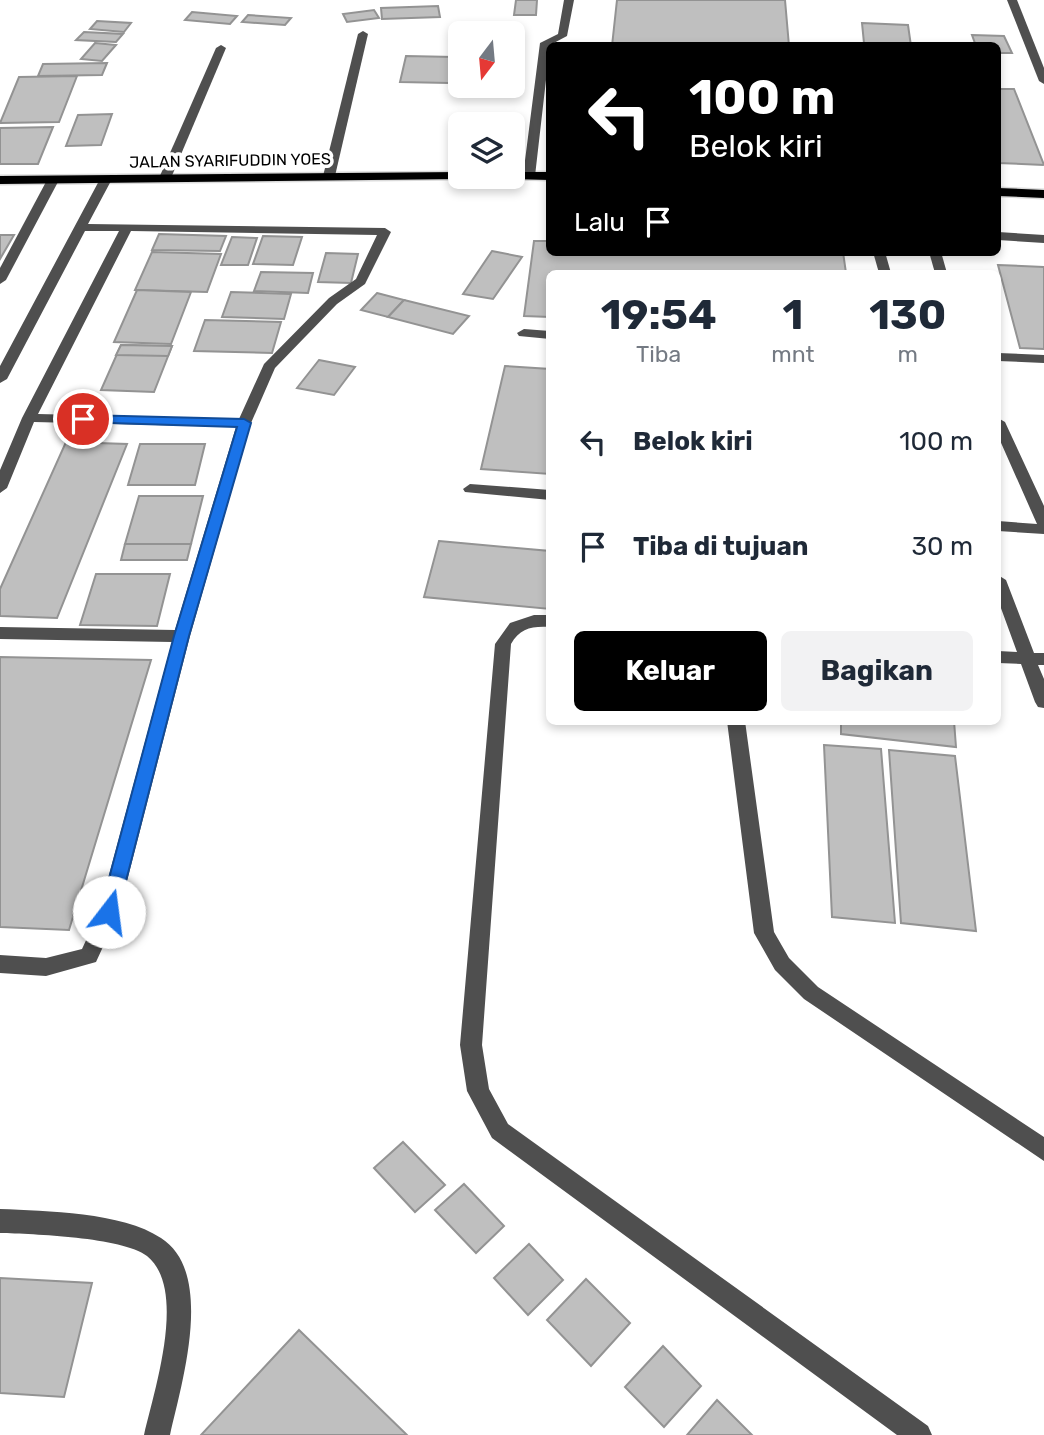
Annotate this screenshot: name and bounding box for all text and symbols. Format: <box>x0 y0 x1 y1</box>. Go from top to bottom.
north arrow <box>448 21 525 98</box>
map controls <box>448 21 525 189</box>
text: 100 m <box>689 68 835 126</box>
icon: left <box>574 70 665 161</box>
button: layers <box>448 112 525 189</box>
text: Belok kiri <box>689 127 823 165</box>
street label: JALAN SYARIFUDDIN YOES <box>129 149 331 172</box>
icon: arrive <box>639 203 677 241</box>
text: Lalu <box>574 207 625 238</box>
text: 19:54 <box>601 290 717 340</box>
text: 1 <box>782 290 803 340</box>
text: 130 <box>869 290 946 340</box>
text: Tiba <box>636 340 681 368</box>
text: mnt <box>771 340 814 368</box>
text: m <box>898 340 918 368</box>
pin <box>53 389 113 449</box>
icon: arrive <box>64 400 102 438</box>
icon: left <box>574 423 612 461</box>
text: Belok kiri <box>633 426 753 457</box>
text: 100 m <box>899 426 973 457</box>
icon: arrive <box>574 528 612 566</box>
text: Tiba di tujuan <box>633 531 808 562</box>
text: 30 m <box>911 531 973 562</box>
button: Keluar <box>574 631 767 711</box>
button: Bagikan <box>781 631 973 711</box>
position arrow <box>72 875 146 949</box>

